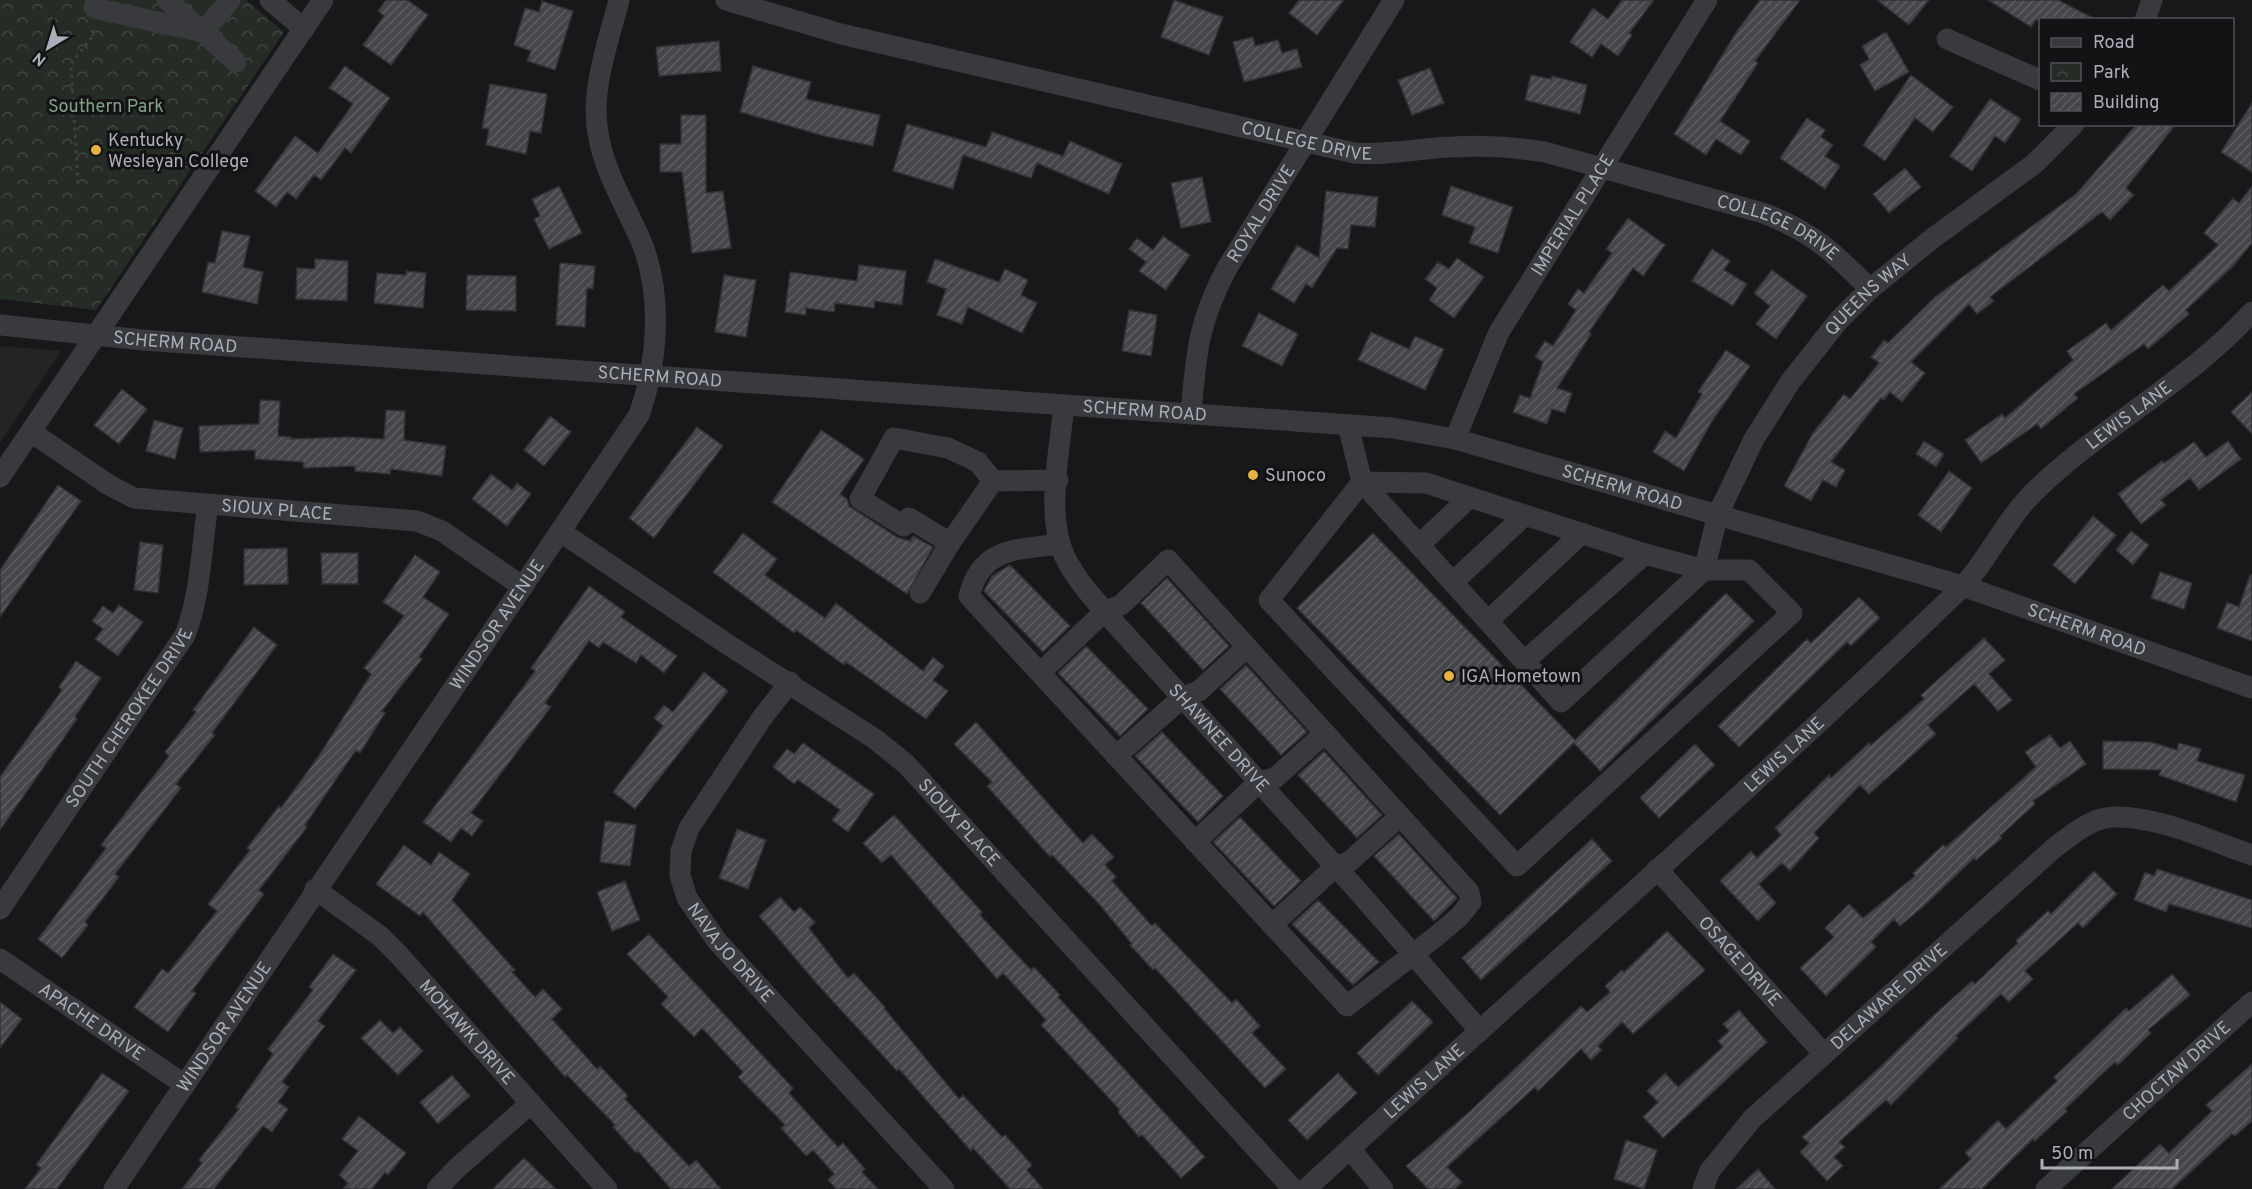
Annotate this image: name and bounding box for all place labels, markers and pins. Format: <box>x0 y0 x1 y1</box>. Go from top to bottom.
place label: Kentucky Wesleyan College <box>108 130 249 174</box>
marker: Kentucky Wesleyan College <box>89 143 103 157</box>
place label: Sunoco <box>1265 465 1326 488</box>
marker: Sunoco <box>1246 468 1260 482</box>
place label: IGA Hometown <box>1461 666 1581 689</box>
marker: IGA Hometown <box>1442 669 1456 683</box>

